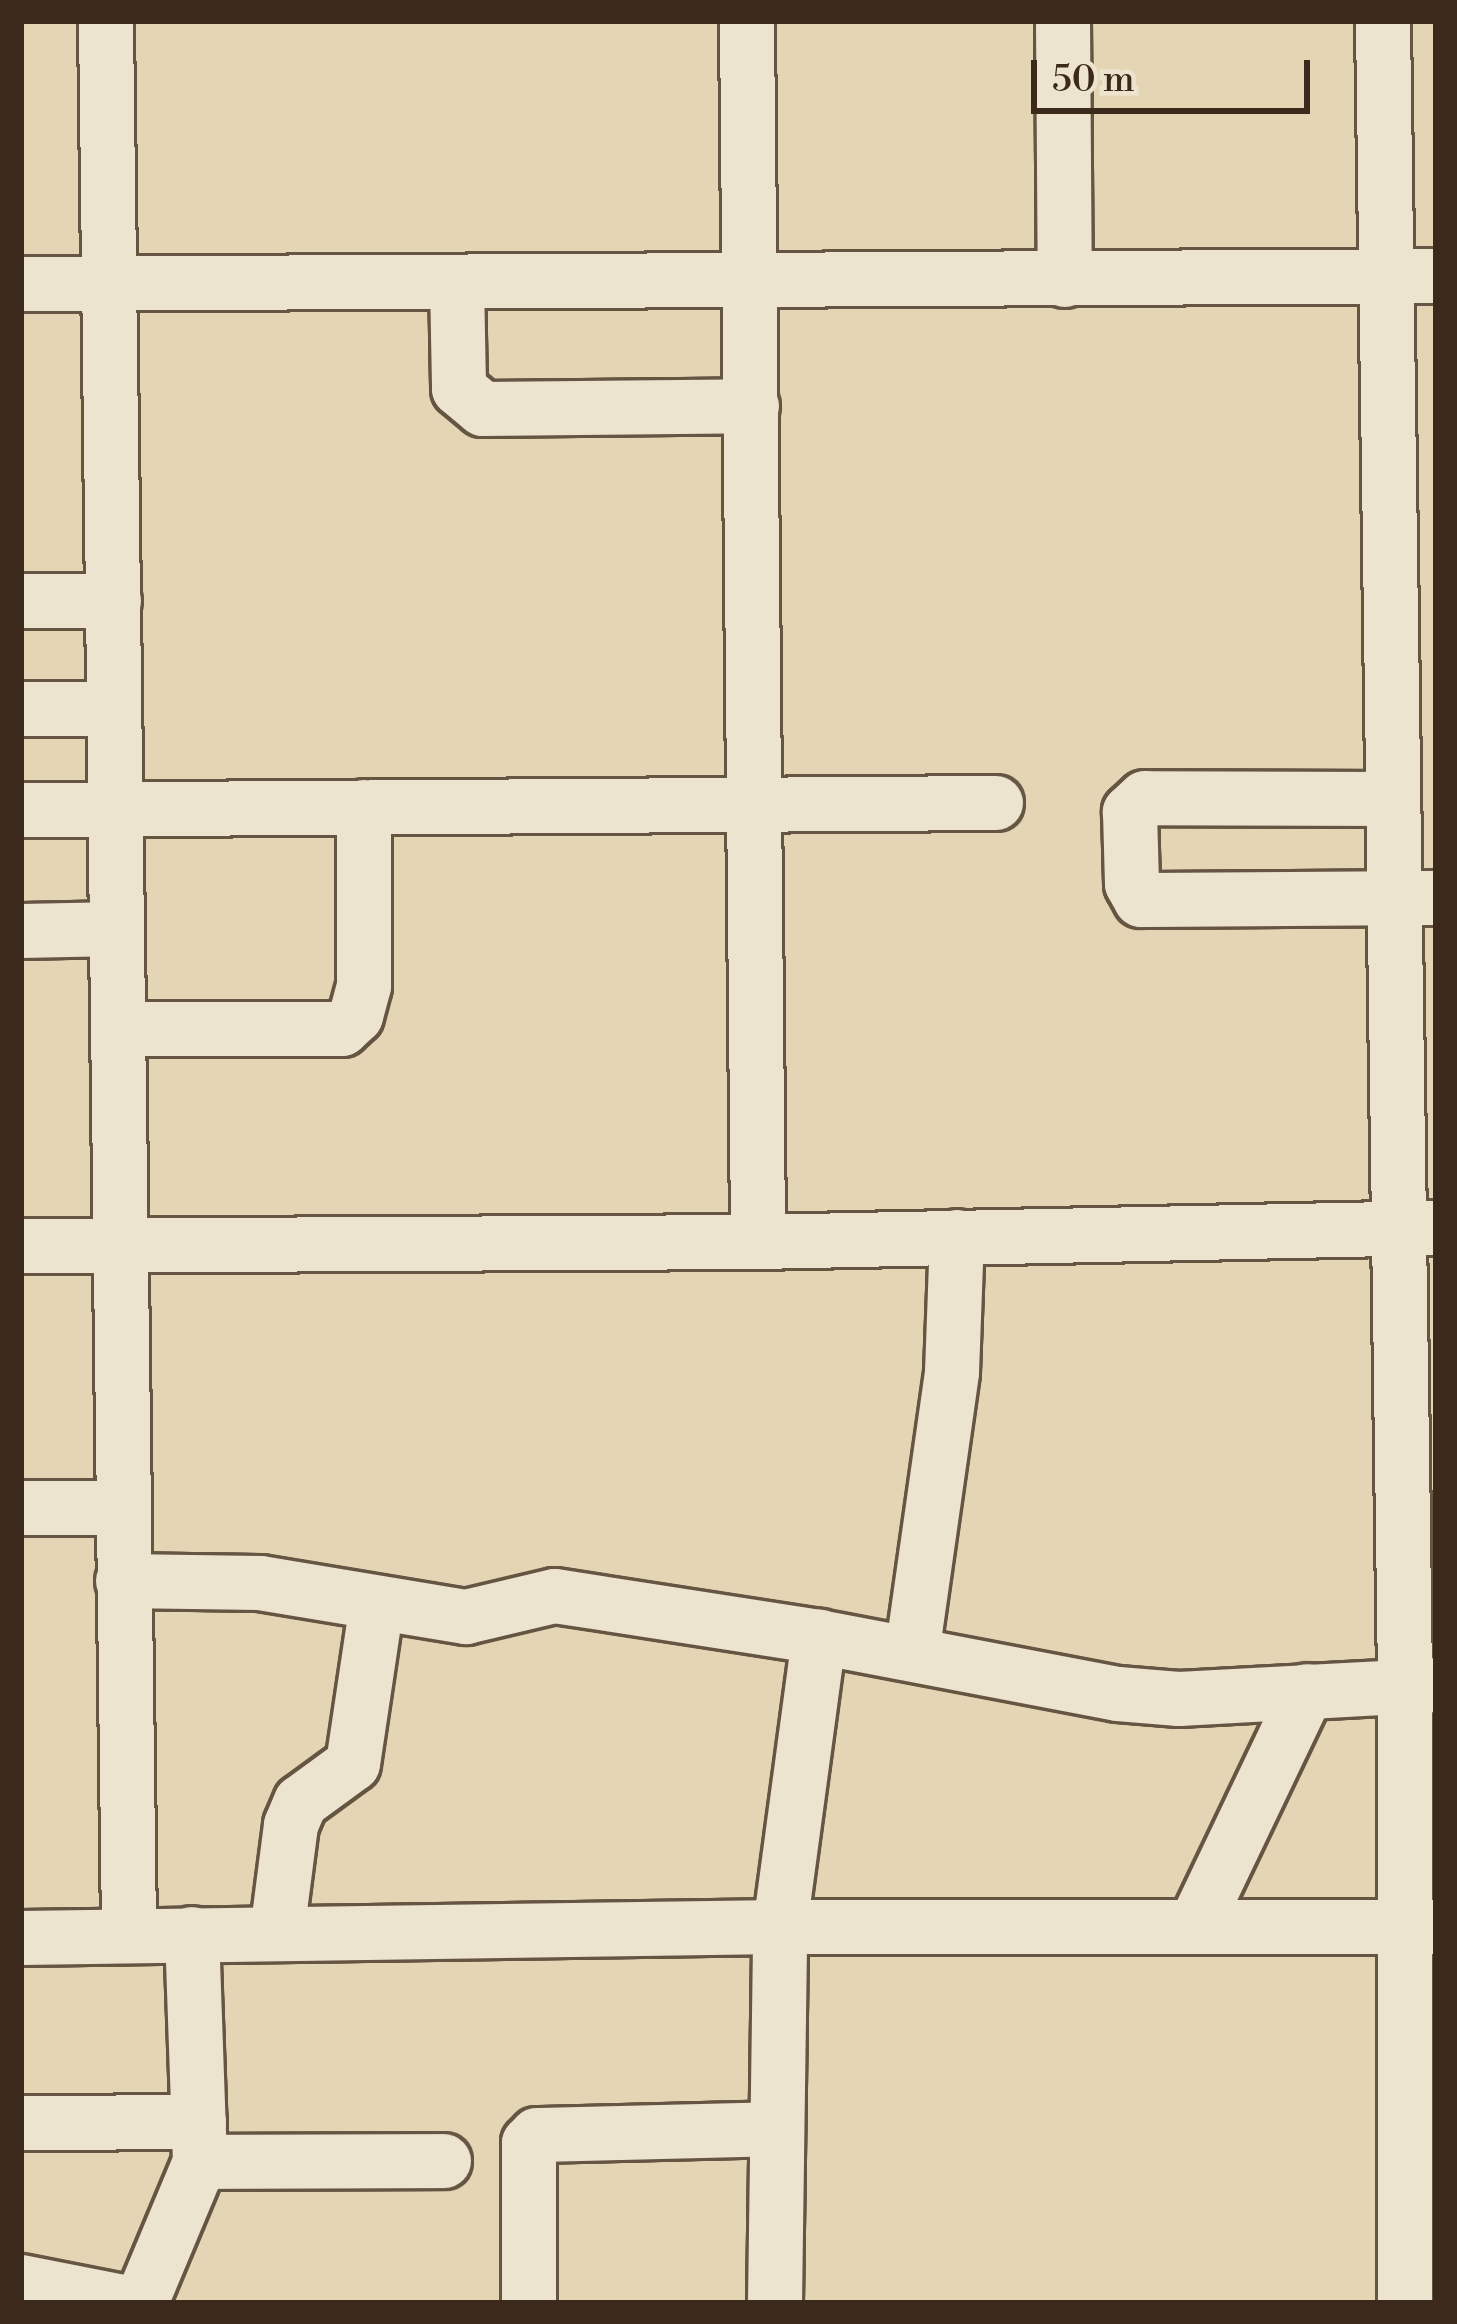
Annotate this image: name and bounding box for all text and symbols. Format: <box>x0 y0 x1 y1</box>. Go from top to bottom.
scale bar <box>1037 36 1316 110</box>
text: 50 m <box>1052 58 1135 103</box>

